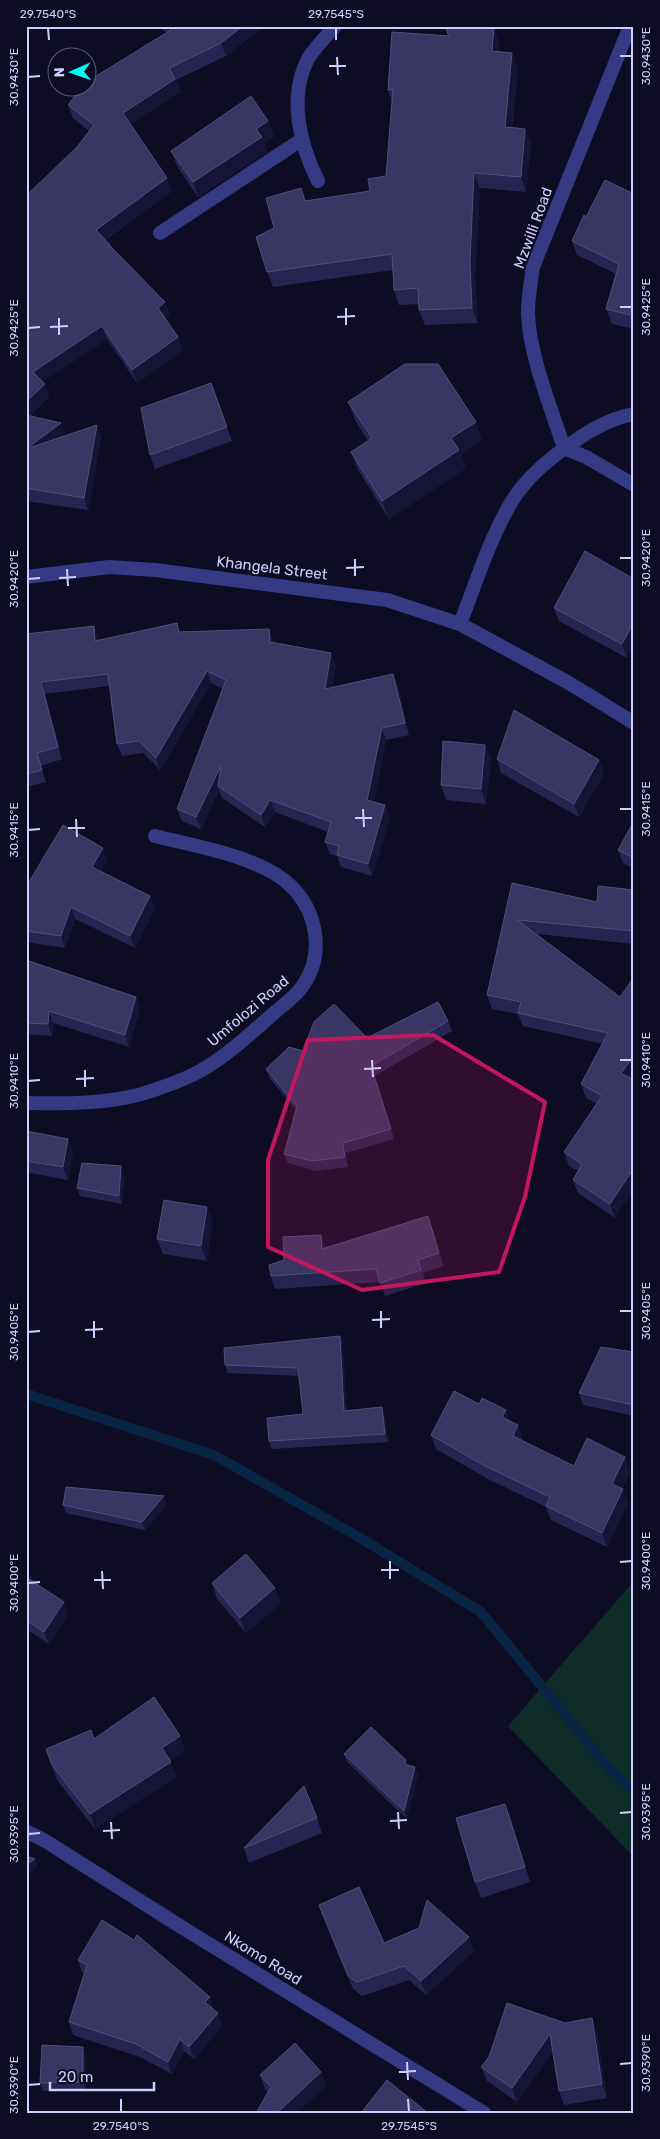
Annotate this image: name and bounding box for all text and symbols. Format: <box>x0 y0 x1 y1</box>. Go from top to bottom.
text: 29.7540°S <box>20 7 76 21</box>
text: 29.7545°S <box>308 7 364 21</box>
text: 30.9430°E <box>639 27 653 85</box>
text: 30.9430°E <box>7 48 21 106</box>
north arrow <box>48 48 98 98</box>
text: N <box>51 67 68 78</box>
street label: Mzwilli Road <box>510 185 556 271</box>
text: 30.9425°E <box>639 278 653 336</box>
text: 30.9425°E <box>7 299 21 357</box>
text: 30.9420°E <box>639 529 653 587</box>
text: 30.9420°E <box>7 550 21 608</box>
street label: Khangela Street <box>215 552 329 584</box>
text: 30.9415°E <box>639 781 653 837</box>
text: 30.9415°E <box>7 802 21 858</box>
street label: Umfolozi Road <box>204 972 292 1050</box>
text: 30.9410°E <box>639 1032 653 1088</box>
text: 30.9410°E <box>7 1053 21 1109</box>
text: 30.9405°E <box>639 1282 653 1340</box>
text: 30.9405°E <box>7 1303 21 1361</box>
text: 30.9400°E <box>639 1532 653 1590</box>
text: 30.9400°E <box>7 1554 21 1612</box>
text: 30.9395°E <box>639 1783 653 1841</box>
text: 30.9395°E <box>7 1805 21 1863</box>
street label: Nkomo Road <box>221 1927 305 1989</box>
text: 30.9390°E <box>639 2034 653 2092</box>
text: 30.9390°E <box>7 2056 21 2114</box>
scale bar <box>50 2059 154 2091</box>
text: 20 m <box>58 2068 93 2086</box>
text: 29.7540°S <box>93 2119 149 2133</box>
text: 29.7545°S <box>381 2119 437 2133</box>

